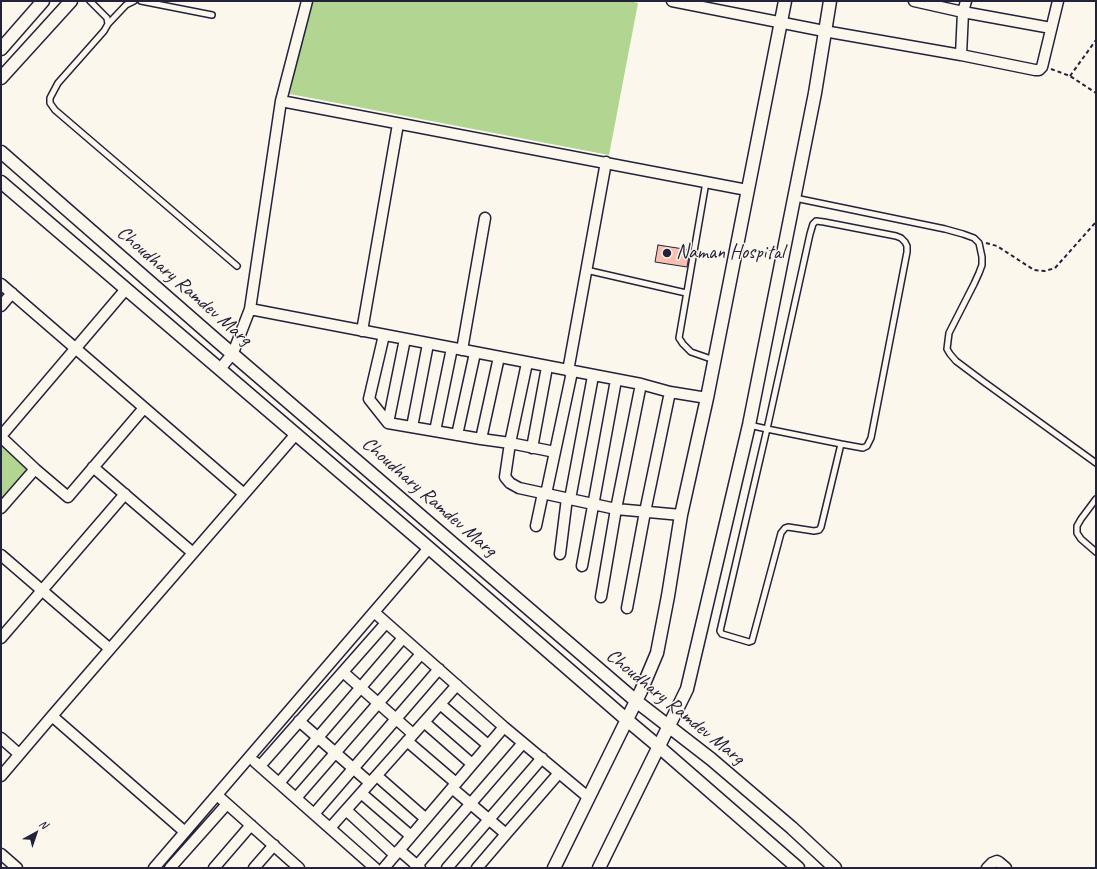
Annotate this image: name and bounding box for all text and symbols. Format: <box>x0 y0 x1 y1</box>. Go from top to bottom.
street label: Choudhary Ramdev Marg <box>112 221 256 351</box>
place label: Naman Hospital <box>676 241 784 265</box>
marker: Naman Hospital <box>661 247 673 259</box>
street label: Choudhary Ramdev Marg <box>357 432 501 562</box>
street label: Choudhary Ramdev Marg <box>601 644 749 770</box>
north arrow <box>16 813 56 853</box>
text: N <box>37 816 51 831</box>

